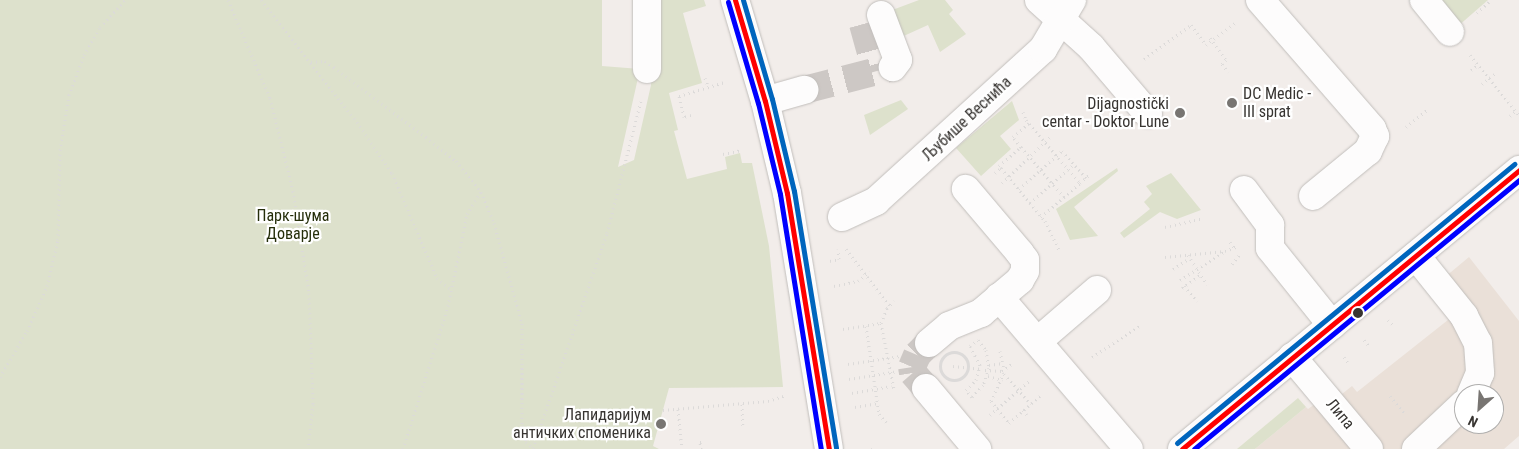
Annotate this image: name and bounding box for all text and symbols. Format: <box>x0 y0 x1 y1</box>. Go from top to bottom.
street label: Љубише Веснића <box>918 73 1016 165</box>
place label: DC Medic - III sprat <box>1243 84 1311 122</box>
place label: Dijagnostički centar - Doktor Lune <box>1042 94 1169 132</box>
marker: DC Medic - III sprat <box>1225 96 1239 110</box>
marker: Dijagnostički centar - Doktor Lune <box>1173 106 1187 120</box>
park label: Парк-шума Доварје <box>256 206 330 244</box>
unlabelled marker <box>1353 308 1363 318</box>
north arrow <box>1454 384 1504 434</box>
street label: Липа <box>1322 395 1358 433</box>
place label: Лапидаријум античких споменика <box>513 405 651 443</box>
text: N <box>1466 413 1480 431</box>
marker: Лапидаријум античких споменика <box>655 418 667 430</box>

